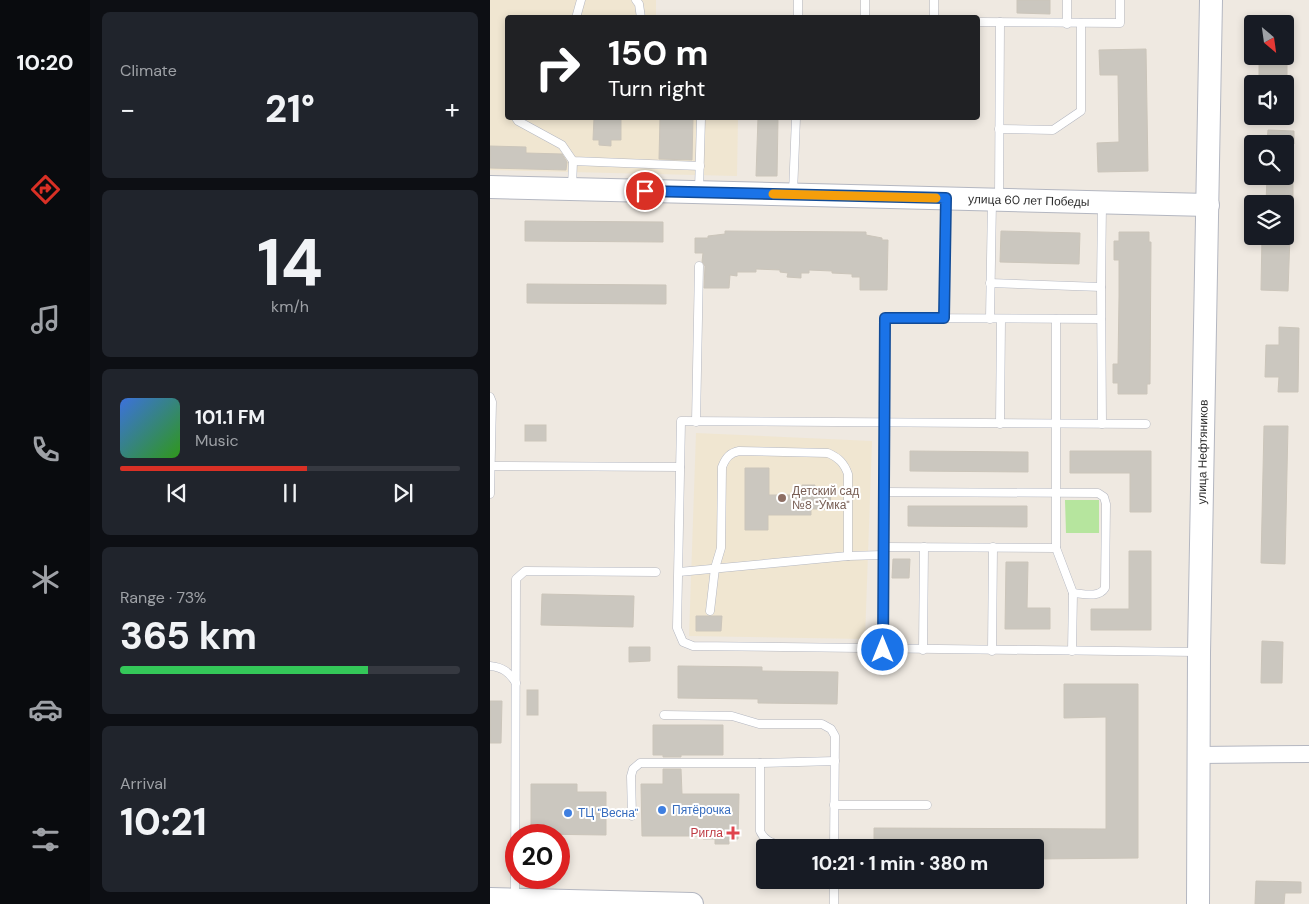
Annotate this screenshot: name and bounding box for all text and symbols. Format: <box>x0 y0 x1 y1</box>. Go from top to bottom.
north arrow <box>1244 15 1294 65</box>
map controls <box>1244 15 1294 245</box>
text: 150 m <box>608 30 708 76</box>
icon: right <box>525 35 590 100</box>
text: 10:20 <box>16 48 74 77</box>
text: Climate <box>120 60 177 81</box>
text: Turn right <box>608 74 705 103</box>
button: sound <box>1244 75 1294 125</box>
text: 21° <box>265 84 315 134</box>
text: − <box>120 91 135 128</box>
text: + <box>445 91 460 128</box>
button: search <box>1244 135 1294 185</box>
pin <box>624 170 666 212</box>
icon: directions <box>28 172 63 207</box>
icon: arrive <box>631 177 659 205</box>
street label: улица 60 лет Победы <box>968 191 1090 210</box>
button: layers <box>1244 195 1294 245</box>
text: 14 <box>257 221 323 305</box>
text: km/h <box>271 296 309 317</box>
icon: music <box>28 302 63 337</box>
street label: улица Нефтяников <box>1194 399 1212 505</box>
text: 101.1 FM <box>195 405 265 430</box>
text: Music <box>195 430 239 451</box>
icon: phone <box>28 432 63 467</box>
icon: previous <box>163 479 191 507</box>
icon: pause <box>276 479 304 507</box>
icon: next <box>389 479 417 507</box>
place label: Детский сад №8 "Умка" <box>792 483 859 513</box>
marker: Детский сад №8 "Умка" <box>776 492 788 504</box>
icon: climate <box>28 562 63 597</box>
text: Range · 73% <box>120 587 206 608</box>
text: 365 km <box>120 611 257 661</box>
position arrow <box>856 623 908 675</box>
icon: car <box>28 692 63 727</box>
text: Arrival <box>120 773 167 794</box>
text: 10:21 <box>120 797 207 847</box>
place label: Пятёрочка <box>672 802 731 818</box>
marker: Пятёрочка <box>656 804 668 816</box>
place label: ТЦ "Весна" <box>578 805 639 821</box>
marker: ТЦ "Весна" <box>562 807 574 819</box>
icon: filters <box>28 822 63 857</box>
speed limit sign: 20 <box>505 824 570 889</box>
place label: Ригла <box>691 825 723 841</box>
marker: Ригла <box>727 827 739 839</box>
text: 10:21 · 1 min · 380 m <box>812 851 988 876</box>

